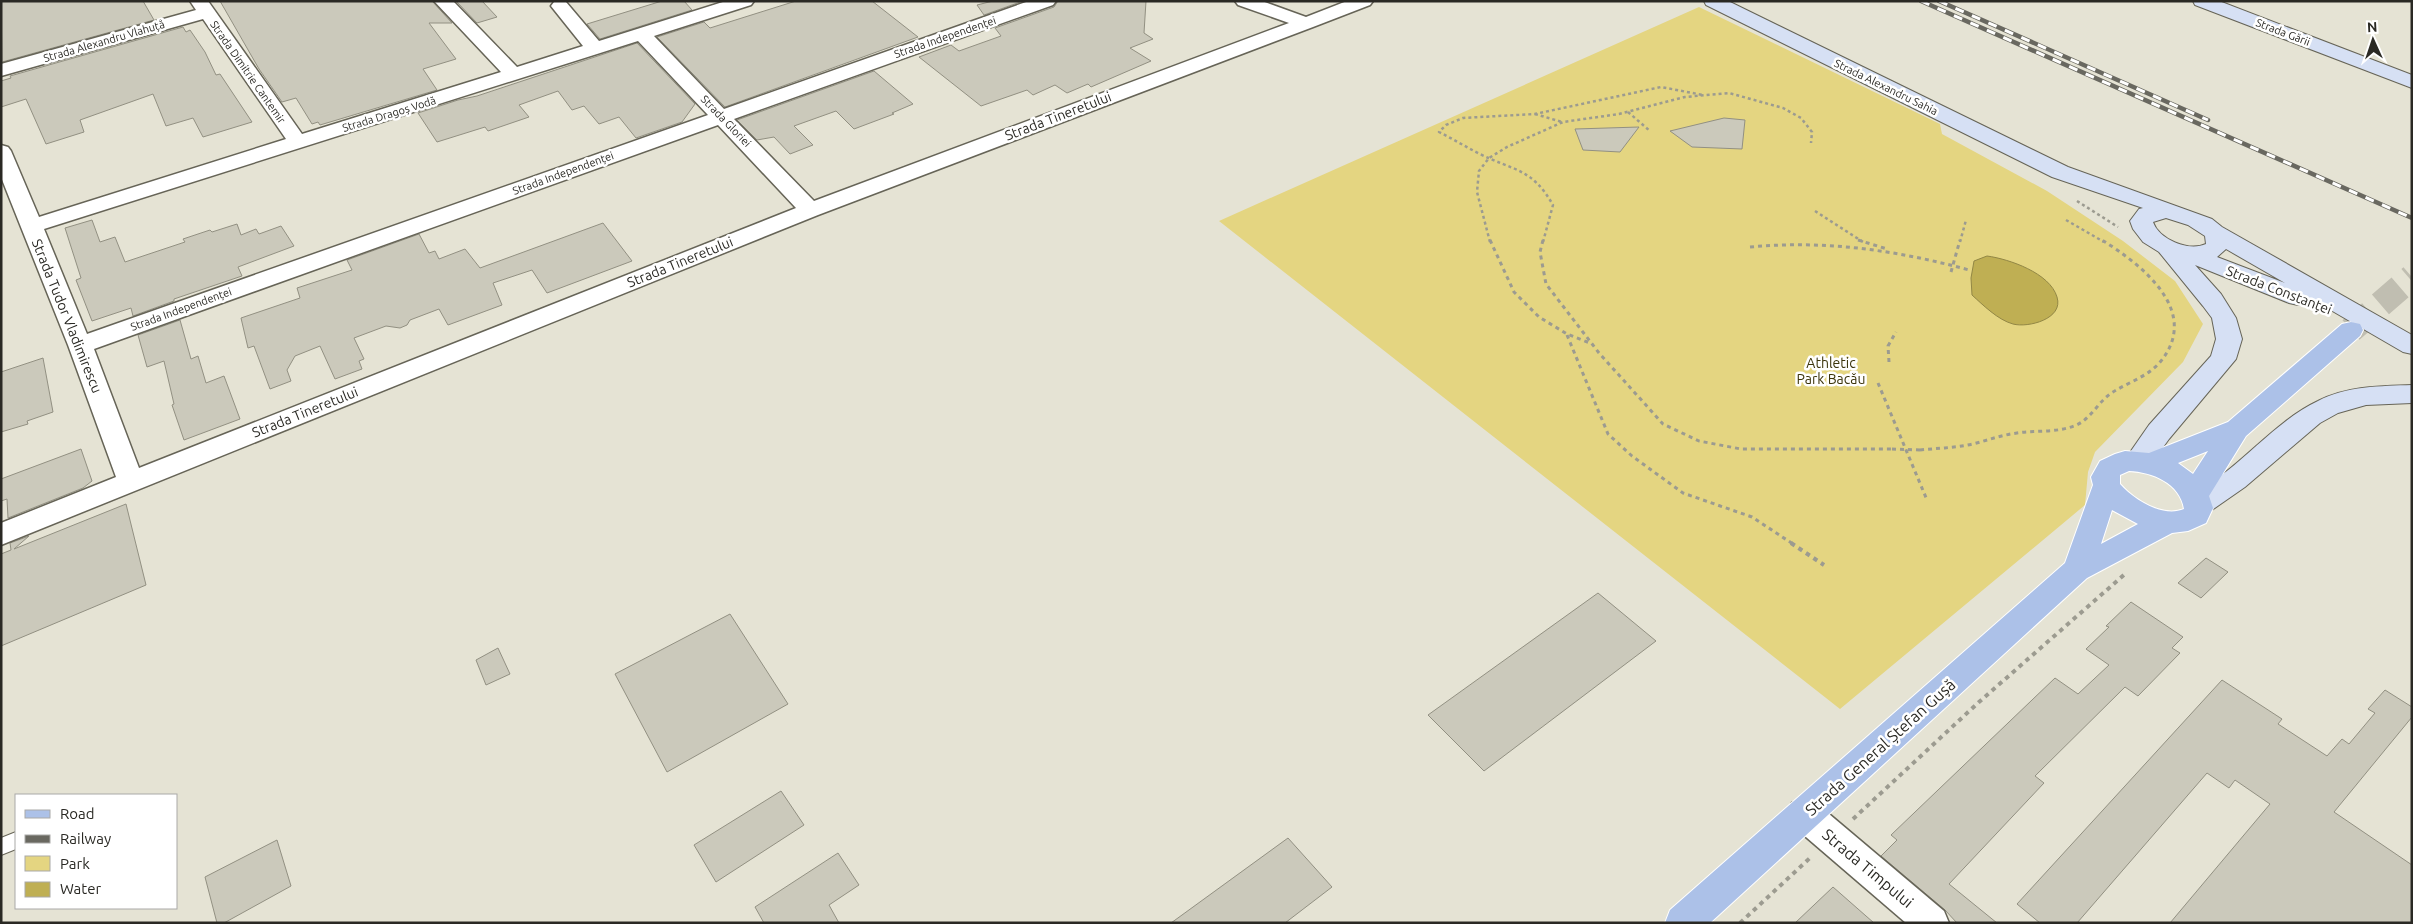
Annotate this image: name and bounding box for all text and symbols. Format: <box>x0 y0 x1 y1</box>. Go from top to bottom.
street label: Strada Independenței <box>893 14 997 60</box>
north arrow <box>2348 15 2398 65</box>
street label: Strada Gării <box>2254 16 2312 48</box>
street label: Strada Alexandru Vlahuță <box>42 18 166 64</box>
street label: Strada Dimitrie Cantemir <box>208 18 288 126</box>
text: N <box>2367 19 2378 35</box>
street label: Strada Alexandru Sahia <box>1832 57 1940 117</box>
street label: Strada Tineretului <box>1003 88 1113 144</box>
street label: Strada Gloriei <box>699 93 753 149</box>
street label: Strada Dragoș Vodă <box>341 94 437 134</box>
street label: Strada Independenței <box>511 149 615 197</box>
street label: Strada Tineretului <box>625 233 735 291</box>
street label: Strada Tudor Vladimirescu <box>29 237 105 395</box>
street label: Strada Constanței <box>2224 262 2334 318</box>
street label: Strada Independenței <box>129 285 233 333</box>
park label: Athletic Park Bacău <box>1797 355 1865 387</box>
street label: Strada Tineretului <box>250 383 360 441</box>
street label: Strada General Ștefan Gușă <box>1801 675 1959 819</box>
legend <box>15 794 178 909</box>
text: Road <box>60 805 95 822</box>
street label: Strada Timpului <box>1819 825 1917 911</box>
text: Railway <box>60 830 111 847</box>
text: Park <box>60 855 90 872</box>
text: Water <box>60 880 101 897</box>

